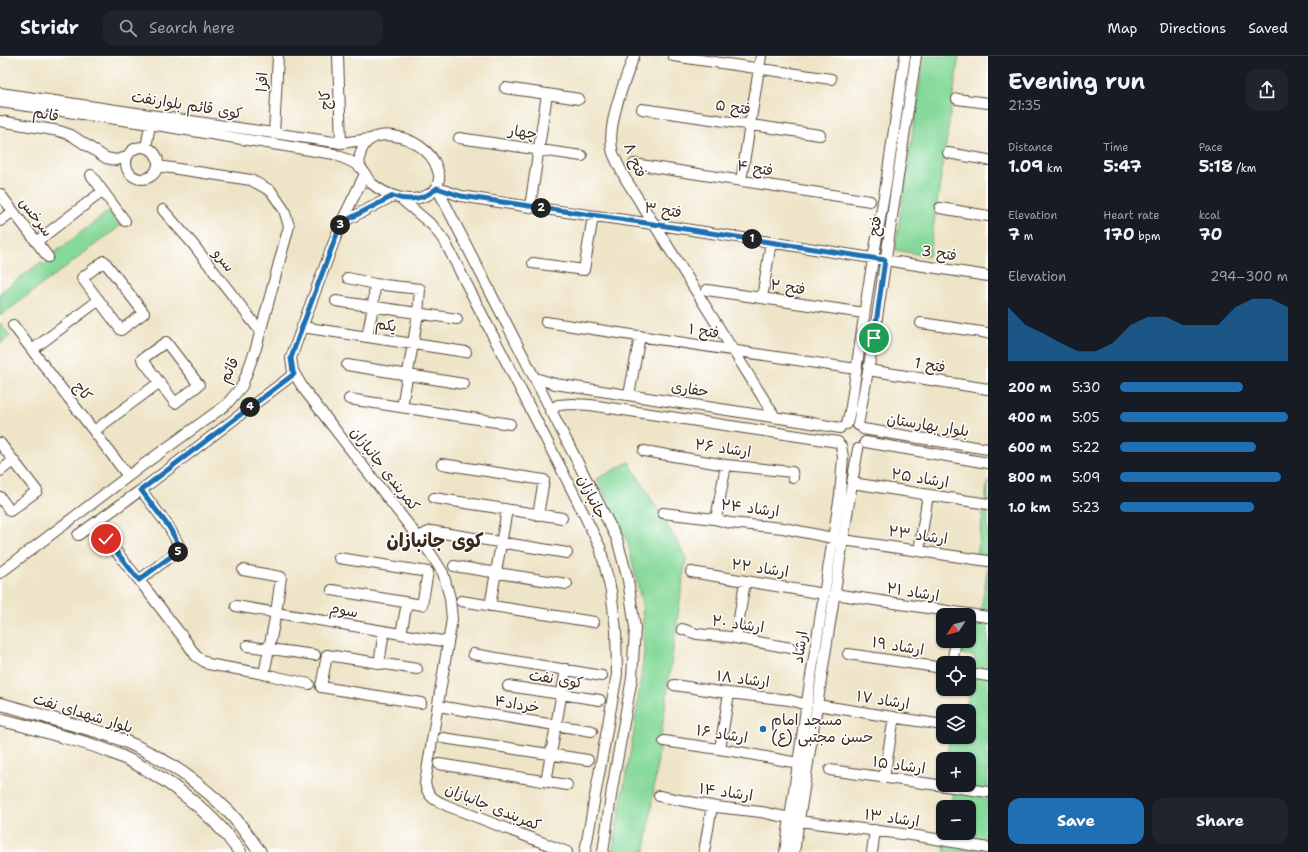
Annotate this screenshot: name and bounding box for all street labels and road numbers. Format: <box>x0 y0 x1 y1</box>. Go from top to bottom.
street label: افرا <box>251 72 273 92</box>
street label: کوی قائم بلوارنفت <box>130 86 244 126</box>
street label: کاج <box>315 90 335 110</box>
street label: فتح ۵ <box>714 95 752 119</box>
street label: قائم <box>31 102 61 128</box>
street label: چهار <box>506 120 539 144</box>
street label: فتح ۸ <box>619 140 651 180</box>
street label: فتح ۴ <box>735 155 775 181</box>
street label: سرخس <box>15 193 57 241</box>
street label: فتح ۳ <box>643 197 683 223</box>
street label: فتح <box>864 215 886 237</box>
street label: فتح 3 <box>920 240 958 266</box>
street label: سرو <box>208 243 240 276</box>
street label: فتح ۲ <box>769 275 807 299</box>
street label: یکم <box>374 313 398 339</box>
street label: فتح ۱ <box>687 319 721 343</box>
street label: فتح 1 <box>913 353 947 377</box>
street label: قائم <box>214 354 246 387</box>
street label: حفاری <box>670 376 710 402</box>
street label: کاج <box>69 377 97 405</box>
street label: بلوار بهارستان <box>885 409 971 441</box>
street label: کمربندی جانبازان <box>346 423 424 515</box>
street label: ارشاد ۲۶ <box>694 434 752 462</box>
street label: ارشاد ۲۵ <box>890 464 950 492</box>
street label: جانبازان <box>573 472 611 522</box>
street label: ارشاد ۲۴ <box>720 494 780 522</box>
street label: ارشاد ۲۳ <box>887 521 949 549</box>
street label: ارشاد ۲۲ <box>730 554 790 582</box>
street label: ارشاد ۲۱ <box>885 578 941 606</box>
street label: سوم <box>328 598 360 624</box>
street label: ارشاد ۲۰ <box>711 610 765 638</box>
street label: ارشاد <box>788 629 812 665</box>
street label: ارشاد ۱۹ <box>871 632 925 660</box>
street label: کوی نفت <box>527 665 585 693</box>
street label: ارشاد ۱۸ <box>715 666 771 692</box>
street label: ارشاد ۱۷ <box>855 686 911 714</box>
street label: بلوار شهدای نفت <box>31 688 135 738</box>
street label: خرداد۴ <box>493 691 541 717</box>
street label: ارشاد ۱۶ <box>695 720 749 748</box>
street label: ارشاد ۱۵ <box>871 751 927 779</box>
street label: ارشاد ۱۴ <box>698 778 754 806</box>
street label: کمربندی جانبازان <box>442 779 544 835</box>
street label: ارشاد ۱۳ <box>863 804 921 832</box>

